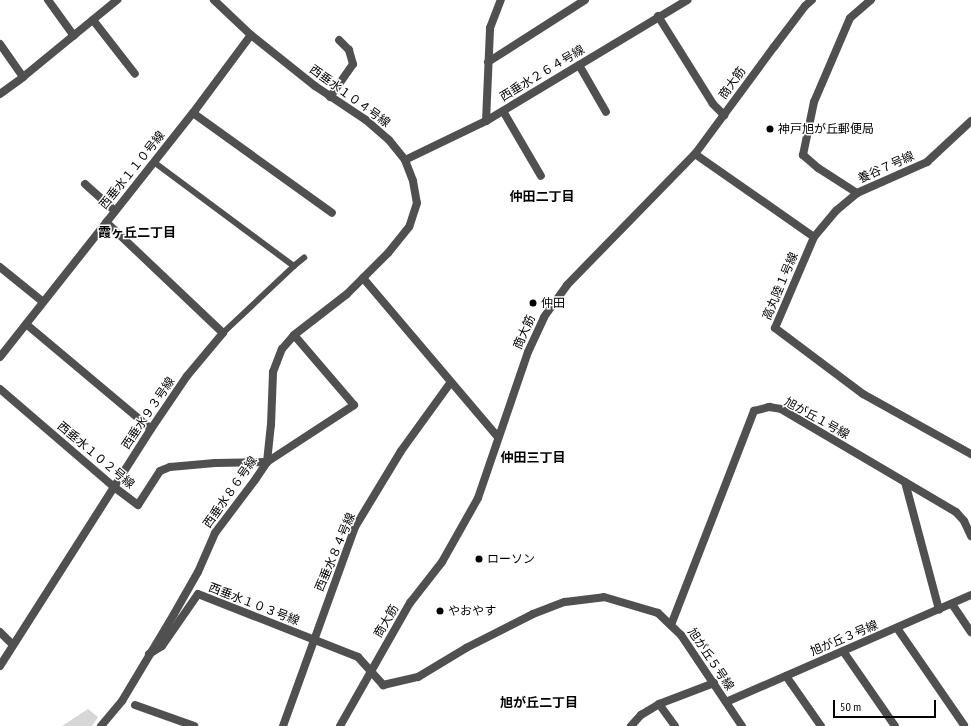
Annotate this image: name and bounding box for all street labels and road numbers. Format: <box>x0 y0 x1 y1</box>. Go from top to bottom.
street label: 西垂水２６４号線 <box>497 42 587 104</box>
street label: 西垂水１０４号線 <box>307 62 393 130</box>
street label: 商大筋 <box>716 64 748 102</box>
street label: 西垂水１１０号線 <box>96 128 168 212</box>
street label: 養谷７号線 <box>856 148 916 186</box>
street label: 高丸陸１号線 <box>759 250 801 322</box>
street label: 商大筋 <box>510 313 538 351</box>
street label: 西垂水９３号線 <box>119 374 177 452</box>
street label: 旭が丘１号線 <box>782 394 852 442</box>
street label: 西垂水１０２号線 <box>55 419 137 491</box>
street label: 西垂水８６号線 <box>200 453 260 531</box>
street label: 西垂水８４号線 <box>312 511 358 593</box>
street label: 西垂水１０３号線 <box>207 580 301 628</box>
street label: 商大筋 <box>371 602 401 640</box>
street label: 旭が丘３号線 <box>808 617 880 659</box>
street label: 旭が丘５号線 <box>685 625 737 693</box>

